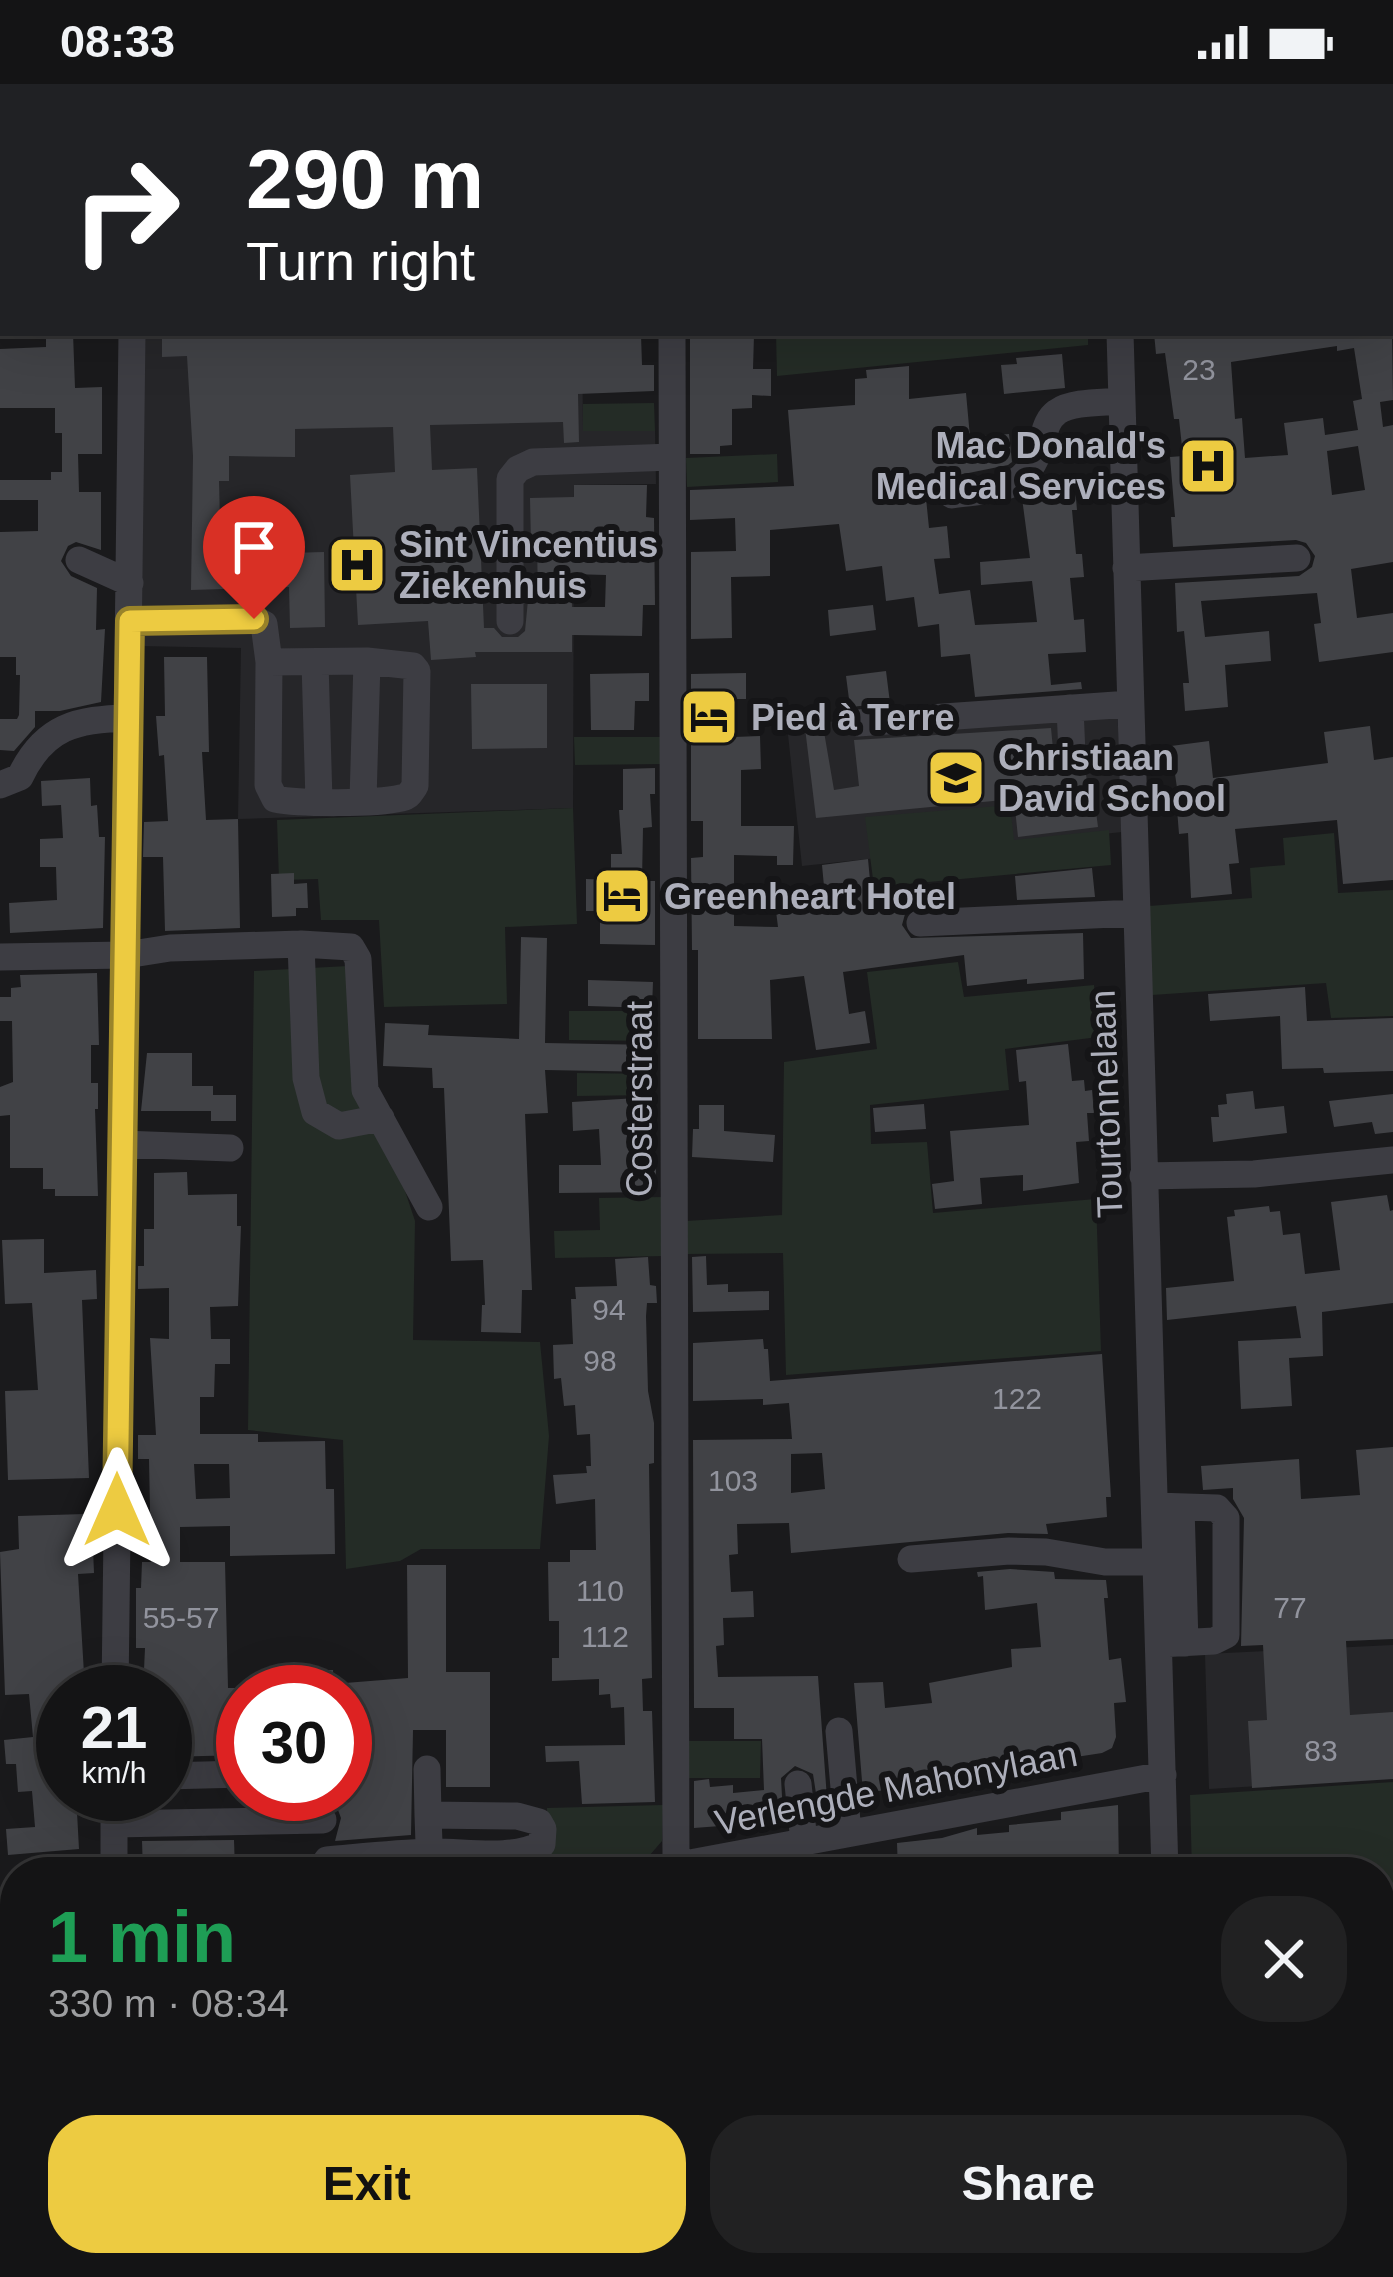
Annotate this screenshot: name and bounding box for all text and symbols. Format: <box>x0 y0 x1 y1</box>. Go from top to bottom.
text: 08:33 <box>60 16 175 67</box>
icon: right <box>48 132 204 288</box>
text: 290 m <box>246 132 484 226</box>
text: Turn right <box>246 231 475 291</box>
house number: 23 <box>1182 353 1216 386</box>
place label: Mac Donald's Medical Services <box>876 425 1166 507</box>
hospital icon: Mac Donald's Medical Services <box>1177 435 1239 497</box>
pin <box>203 496 305 619</box>
icon: arrive <box>221 514 287 580</box>
place label: Sint Vincentius Ziekenhuis <box>399 524 658 606</box>
hospital icon: Sint Vincentius Ziekenhuis <box>326 534 388 596</box>
hotel icon: Pied à Terre <box>678 686 740 748</box>
place label: Pied à Terre <box>751 697 954 738</box>
place label: Christiaan David School <box>998 737 1226 819</box>
school or university icon: Christiaan David School <box>925 747 987 809</box>
hotel icon: Greenheart Hotel <box>591 865 653 927</box>
place label: Greenheart Hotel <box>664 876 956 917</box>
street label: Tourtonnelaan <box>1082 989 1130 1219</box>
street label: Costerstraat <box>619 1001 660 1197</box>
house number: 94 <box>592 1293 626 1326</box>
house number: 98 <box>583 1344 617 1377</box>
house number: 122 <box>992 1382 1042 1415</box>
position arrow <box>54 1447 180 1573</box>
house number: 103 <box>708 1464 758 1497</box>
house number: 110 <box>576 1574 624 1607</box>
house number: 77 <box>1273 1591 1307 1624</box>
house number: 55-57 <box>143 1601 219 1634</box>
house number: 112 <box>581 1620 629 1653</box>
speed limit sign: 30 <box>216 1665 372 1821</box>
text: 21 <box>81 1694 147 1761</box>
street label: Verlengde Mahonylaan <box>711 1733 1081 1843</box>
house number: 83 <box>1304 1734 1338 1767</box>
text: km/h <box>81 1756 147 1789</box>
button: close <box>1221 1896 1347 2022</box>
text: 1 min <box>48 1897 236 1977</box>
text: 330 m · 08:34 <box>48 1982 289 2025</box>
button: Exit <box>48 2115 686 2253</box>
button: Share <box>710 2115 1347 2253</box>

